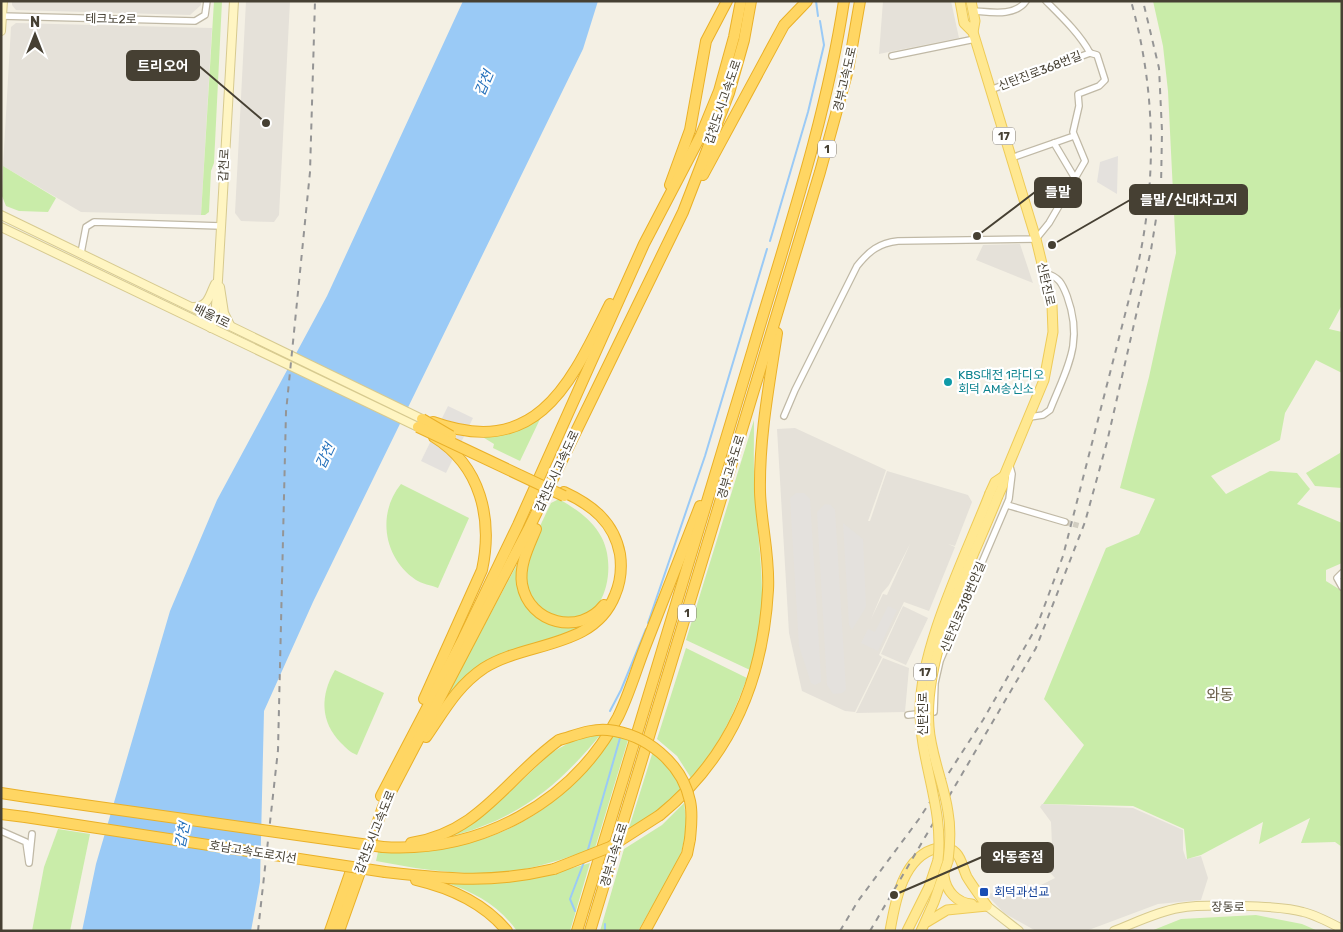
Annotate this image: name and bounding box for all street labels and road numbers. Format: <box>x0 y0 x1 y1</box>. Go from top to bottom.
street label: 테크노2로 <box>85 12 137 26</box>
street label: 경부고속도로 <box>831 45 859 113</box>
street label: 신탄진로368번길 <box>996 49 1084 93</box>
street label: 갑천도시고속도로 <box>702 58 744 146</box>
road number: 17 <box>993 128 1015 144</box>
road number: 1 <box>818 140 836 158</box>
street label: 갑천로 <box>216 148 232 182</box>
street label: 신탄진로 <box>1035 261 1057 307</box>
street label: 배울1로 <box>192 301 232 331</box>
street label: 갑천도시고속도로 <box>532 428 582 514</box>
street label: 경부고속도로 <box>715 433 747 501</box>
street label: 신탄진로318번안길 <box>938 560 988 654</box>
road number: 1 <box>678 604 696 622</box>
road number: 17 <box>914 664 936 680</box>
street label: 신탄진로 <box>916 692 930 736</box>
street label: 갑천도시고속도로 <box>352 788 398 876</box>
street label: 경부고속도로 <box>598 821 630 889</box>
street label: 호남고속도로지선 <box>208 838 298 866</box>
street label: 장동로 <box>1211 900 1245 914</box>

